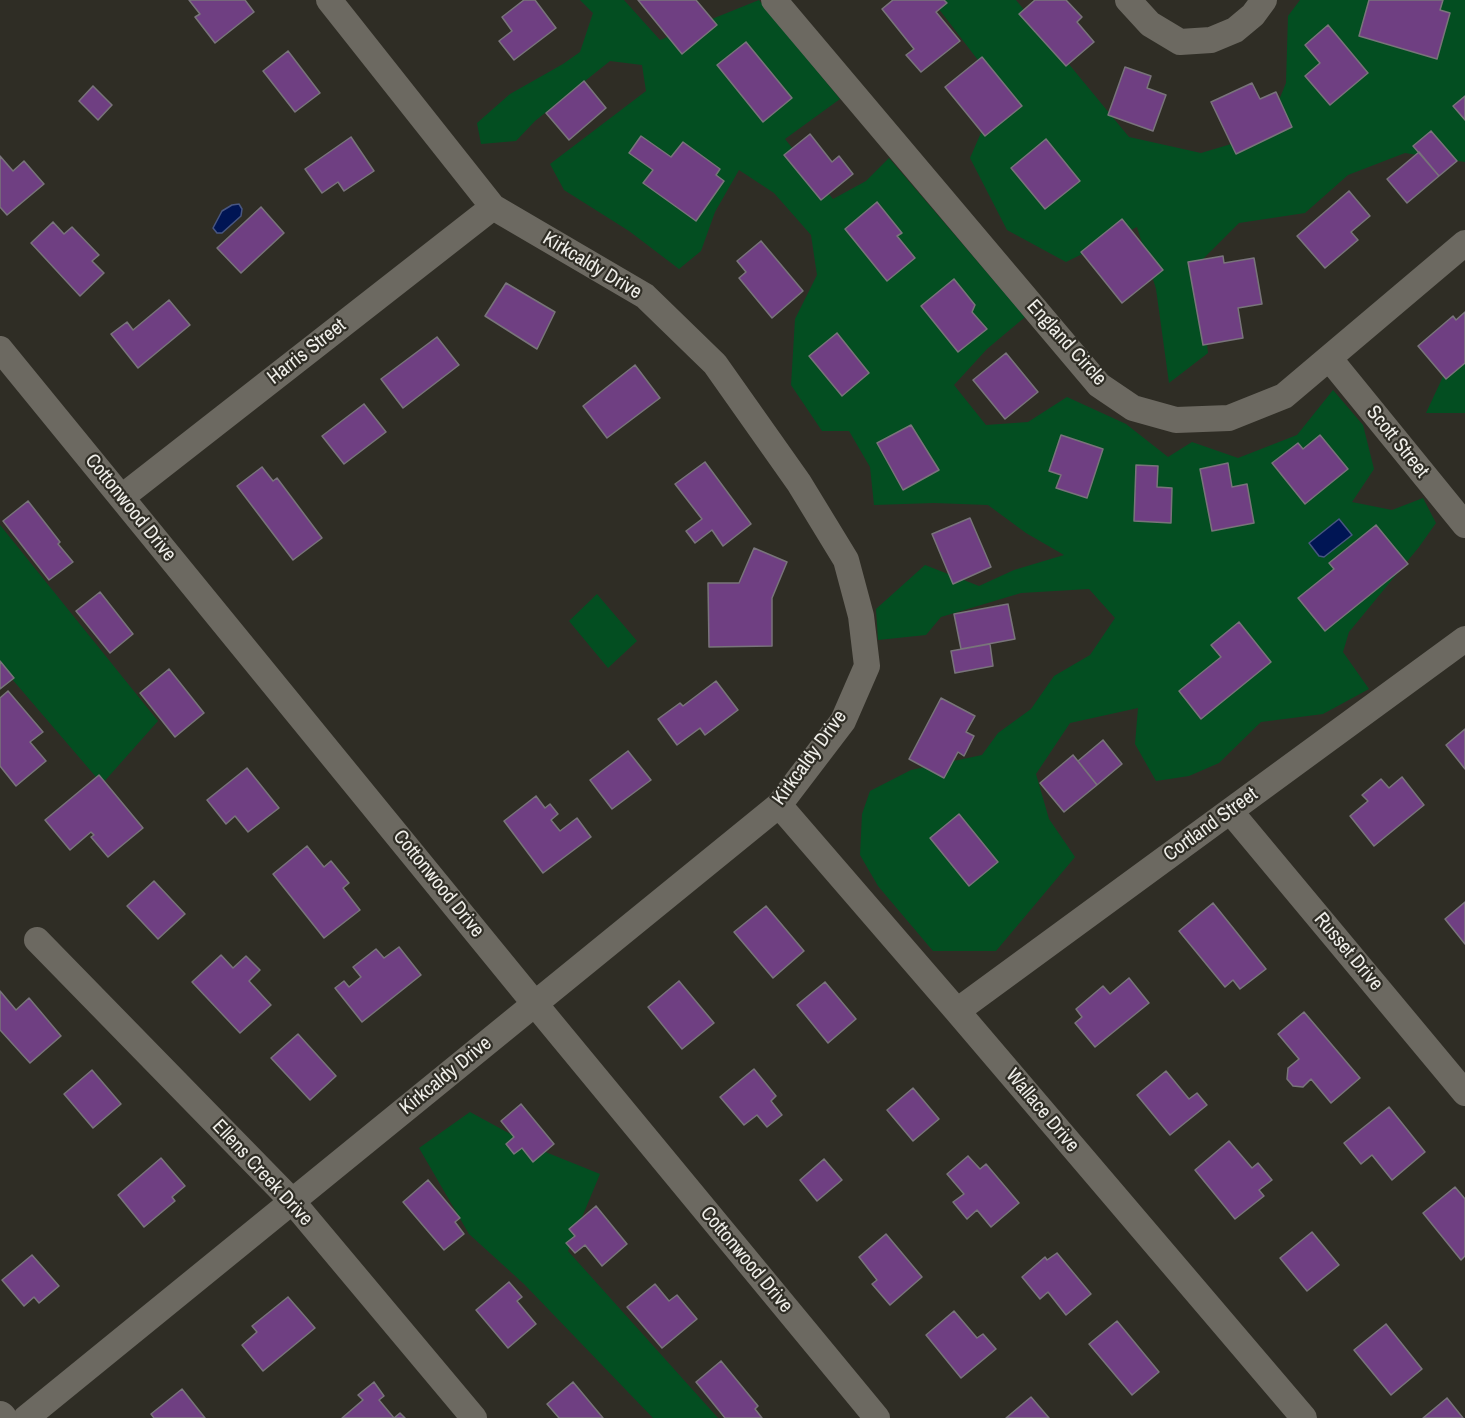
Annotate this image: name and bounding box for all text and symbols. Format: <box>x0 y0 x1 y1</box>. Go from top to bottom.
street label: Kirkcaldy Drive <box>538 227 646 305</box>
street label: England Circle <box>1021 295 1111 391</box>
street label: Harris Street <box>263 314 351 390</box>
street label: Scott Street <box>1361 401 1433 483</box>
street label: Cottonwood Drive <box>79 449 181 567</box>
street label: Kirkcaldy Drive <box>768 706 852 810</box>
street label: Cortland Street <box>1159 783 1263 867</box>
street label: Cottonwood Drive <box>387 825 489 943</box>
street label: Russet Drive <box>1308 908 1388 996</box>
street label: Kirkcaldy Drive <box>395 1032 497 1120</box>
street label: Wallace Drive <box>1000 1064 1084 1158</box>
street label: Ellens Creek Drive <box>207 1115 317 1231</box>
street label: Cottonwood Drive <box>695 1202 797 1318</box>

